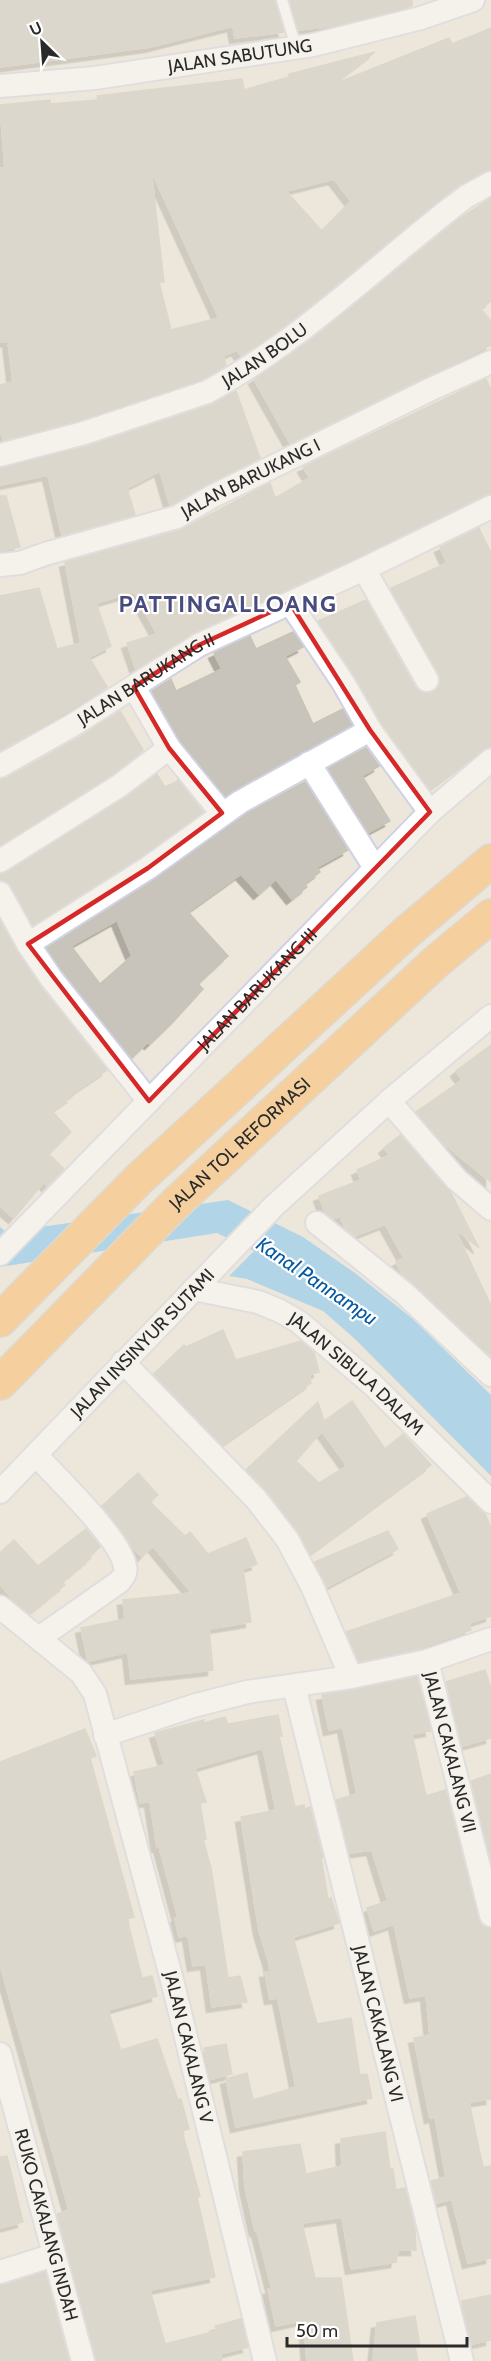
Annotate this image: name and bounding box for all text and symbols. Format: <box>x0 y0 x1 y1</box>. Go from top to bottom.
north arrow <box>12 12 72 72</box>
text: U <box>27 18 45 40</box>
street label: JALAN SABUTUNG <box>165 34 314 78</box>
street label: JALAN BOLU <box>217 318 312 393</box>
street label: JALAN BARUKANG I <box>176 434 324 524</box>
district label: PATTINGALLOANG <box>118 589 338 618</box>
street label: JALAN BARUKANG II <box>73 628 218 731</box>
street label: JALAN BARUKANG III <box>192 924 322 1056</box>
street label: JALAN TOL REFORMASI <box>164 1073 315 1215</box>
water label: Kanal Pannampu <box>252 1232 382 1330</box>
street label: JALAN INSINYUR SUTAMI <box>65 1264 219 1423</box>
street label: JALAN SIBULA DALAM <box>284 1307 428 1440</box>
street label: JALAN CAKALANG VII <box>419 1668 481 1835</box>
street label: JALAN CAKALANG VI <box>348 1942 408 2104</box>
street label: JALAN CAKALANG V <box>159 1968 218 2126</box>
street label: RUKO CAKALANG INDAH <box>10 2126 83 2323</box>
scale bar <box>287 2310 467 2348</box>
text: 50 m <box>296 2320 338 2342</box>

